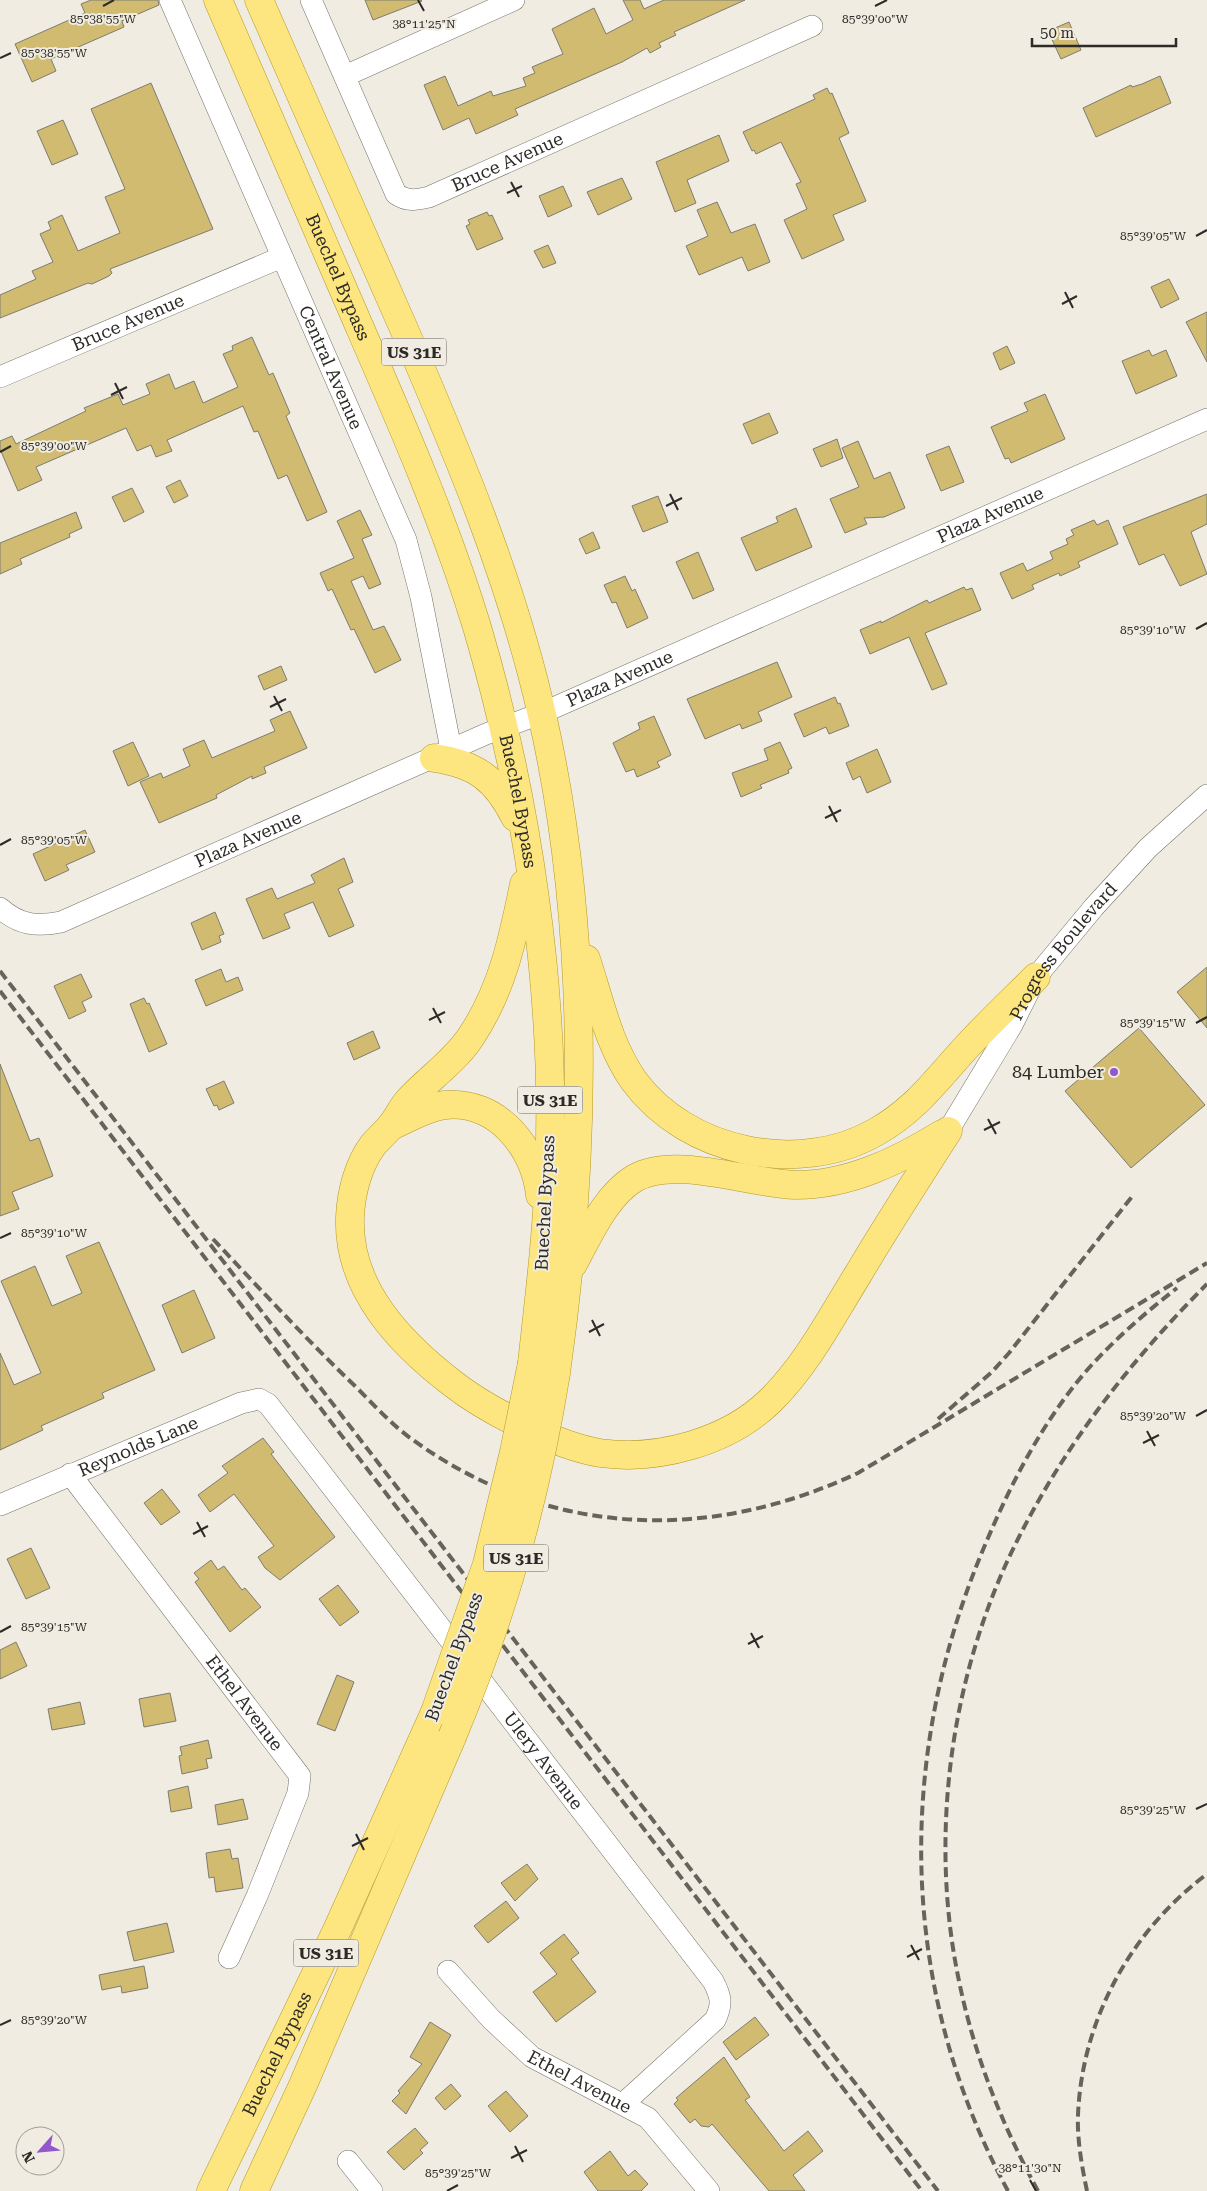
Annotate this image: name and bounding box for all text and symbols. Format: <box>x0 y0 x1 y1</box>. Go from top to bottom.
text: 85°38'55"W <box>70 12 137 26</box>
text: 85°39'00"W <box>842 12 909 26</box>
scale bar <box>1032 15 1176 47</box>
text: 38°11'25"N <box>392 17 456 31</box>
text: 50 m <box>1040 24 1075 42</box>
text: 85°38'55"W <box>21 46 88 60</box>
street label: Bruce Avenue <box>448 128 566 196</box>
street label: Buechel Bypass <box>302 210 375 343</box>
text: 85°39'05"W <box>1120 229 1187 243</box>
street label: Bruce Avenue <box>68 289 187 355</box>
street label: Central Avenue <box>295 302 367 432</box>
road number: US 31E <box>382 338 446 366</box>
text: 85°39'00"W <box>21 439 88 453</box>
street label: Plaza Avenue <box>934 482 1047 547</box>
text: 85°39'10"W <box>1120 623 1187 637</box>
street label: Plaza Avenue <box>563 645 676 711</box>
street label: Buechel Bypass <box>495 732 541 870</box>
street label: Plaza Avenue <box>191 806 304 871</box>
text: 85°39'05"W <box>21 833 88 847</box>
street label: Progress Boulevard <box>1005 878 1121 1024</box>
text: 85°39'15"W <box>1120 1016 1187 1030</box>
place label: 84 Lumber <box>1012 1061 1104 1082</box>
marker: 84 Lumber <box>1108 1066 1120 1078</box>
road number: US 31E <box>518 1086 582 1114</box>
street label: Buechel Bypass <box>530 1135 559 1271</box>
text: 85°39'10"W <box>21 1226 88 1240</box>
text: 85°39'20"W <box>1120 1409 1187 1423</box>
street label: Reynolds Lane <box>75 1411 201 1481</box>
road number: US 31E <box>484 1545 548 1572</box>
street label: Buechel Bypass <box>420 1589 487 1724</box>
text: 85°39'15"W <box>21 1620 88 1634</box>
street label: Ethel Avenue <box>202 1651 288 1755</box>
street label: Ulery Avenue <box>499 1708 588 1814</box>
text: 85°39'25"W <box>1120 1803 1187 1817</box>
road number: US 31E <box>294 1940 358 1966</box>
street label: Buechel Bypass <box>238 1988 316 2120</box>
text: 85°39'20"W <box>21 2013 88 2027</box>
street label: Ethel Avenue <box>524 2046 635 2117</box>
north arrow <box>15 2126 65 2176</box>
text: N <box>19 2148 38 2165</box>
text: 38°11'30"N <box>998 2161 1062 2175</box>
text: 85°39'25"W <box>425 2166 492 2180</box>

